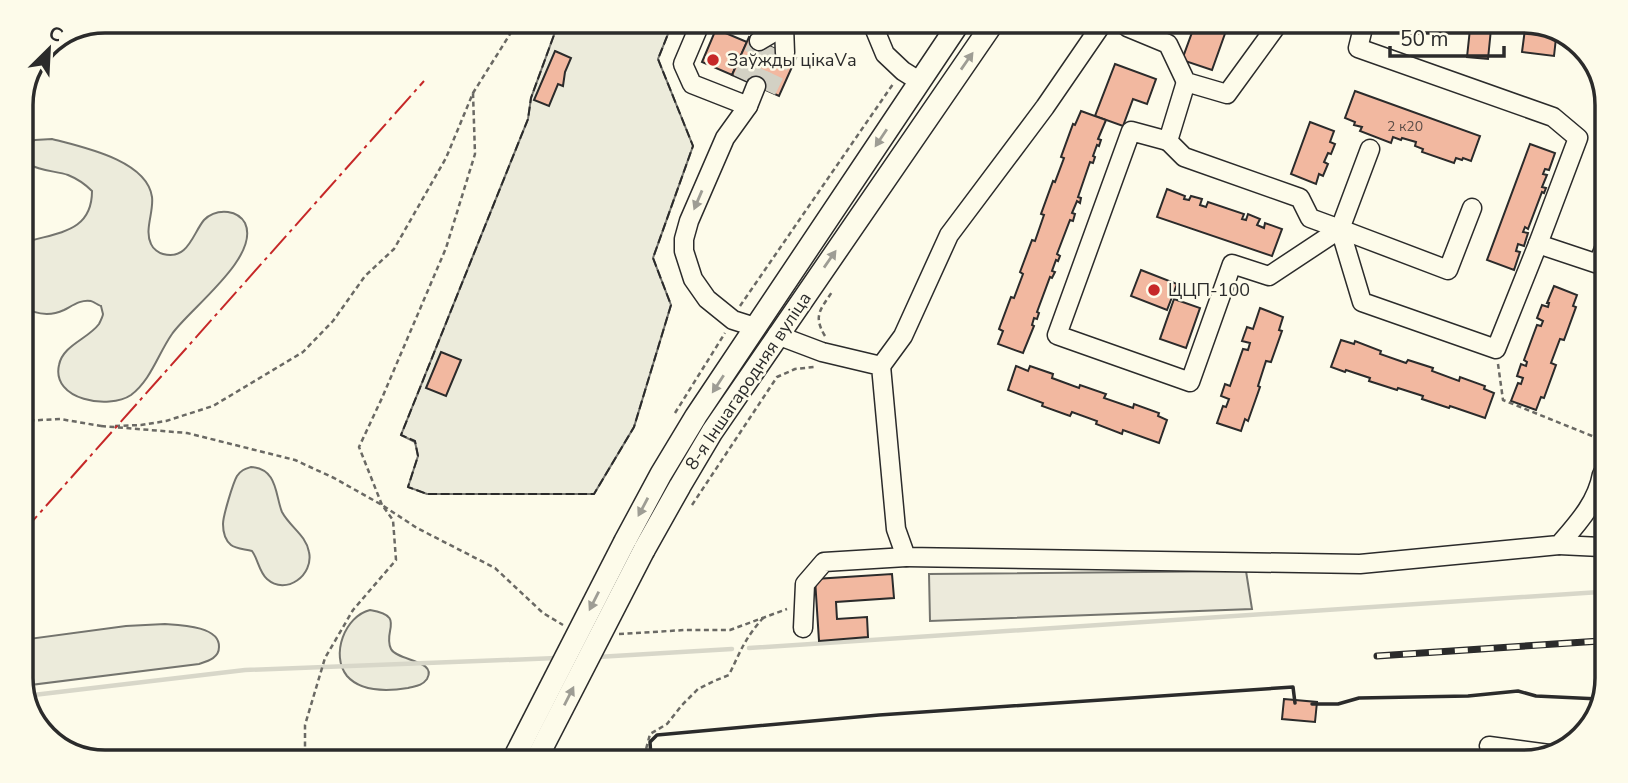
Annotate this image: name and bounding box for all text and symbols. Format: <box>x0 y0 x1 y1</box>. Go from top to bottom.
north arrow <box>14 14 84 84</box>
scale bar <box>1390 14 1504 58</box>
text: С <box>44 20 67 49</box>
text: 50 m <box>1400 25 1449 53</box>
place label: Заўжды цікаVа <box>727 48 857 72</box>
marker: Заўжды цікаVа <box>705 52 721 68</box>
one-way arrow <box>960 52 974 70</box>
house number: 2 к20 <box>1387 117 1423 136</box>
one-way arrow <box>874 129 888 147</box>
one-way arrow <box>692 190 703 211</box>
one-way arrow <box>823 250 837 268</box>
place label: ЦЦП-100 <box>1168 278 1250 302</box>
marker: ЦЦП-100 <box>1146 282 1162 298</box>
street label: 8-я Іншагародняя вуліца <box>679 287 817 475</box>
one-way arrow <box>711 374 724 394</box>
one-way arrow <box>637 498 649 517</box>
one-way arrow <box>589 591 600 611</box>
one-way arrow <box>563 686 575 706</box>

